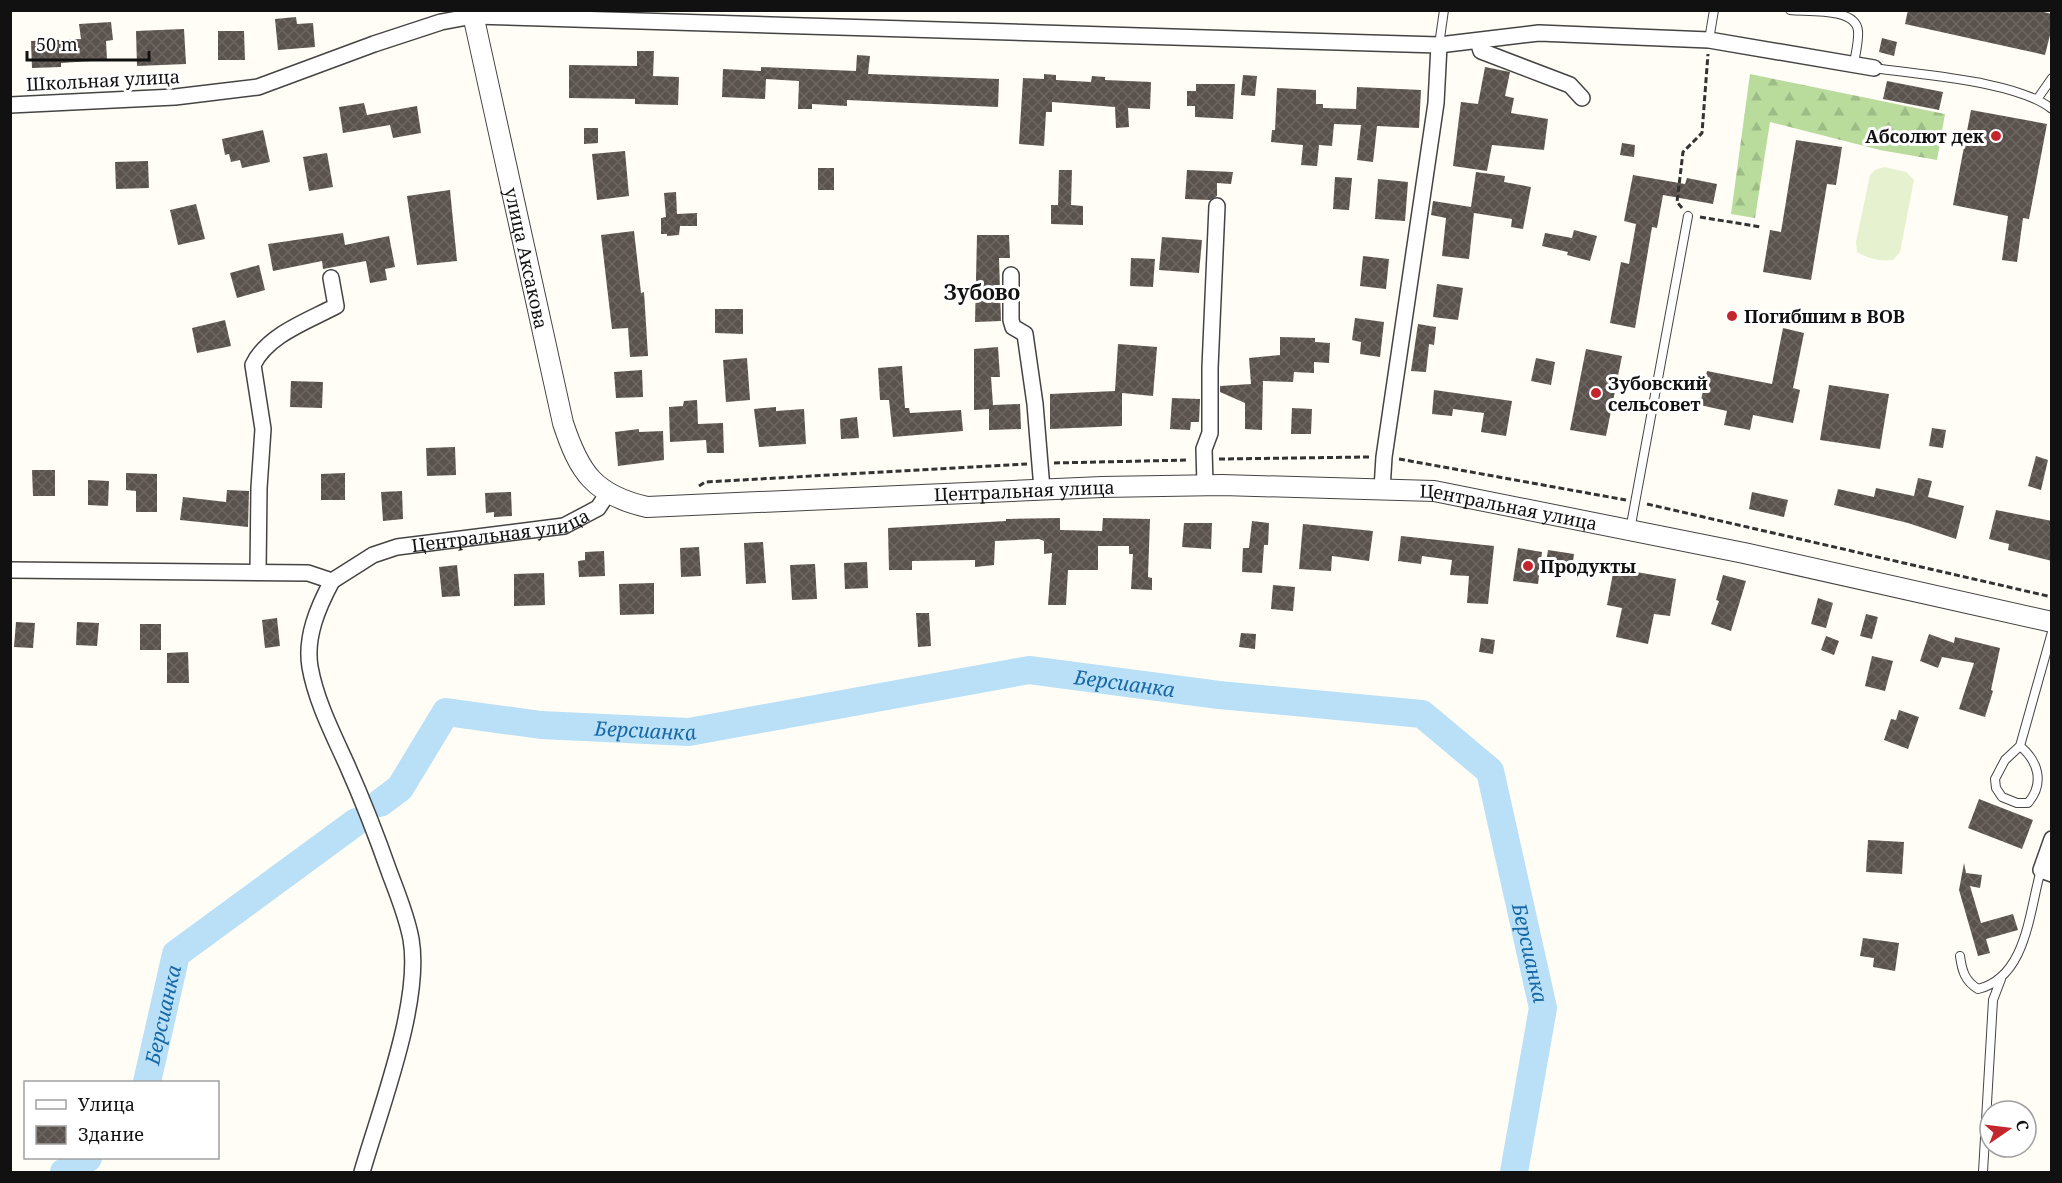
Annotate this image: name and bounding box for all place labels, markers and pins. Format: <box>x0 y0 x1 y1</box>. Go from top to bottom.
place label: Абсолют дек <box>1865 124 1985 148</box>
marker: Абсолют дек <box>1989 129 2003 143</box>
place label: Погибшим в ВОВ <box>1744 304 1905 328</box>
marker: Погибшим в ВОВ <box>1725 309 1739 323</box>
place label: Зубовский сельсовет <box>1608 371 1708 416</box>
marker: Зубовский сельсовет <box>1589 386 1603 400</box>
place label: Продукты <box>1540 554 1636 578</box>
marker: Продукты <box>1521 559 1535 573</box>

